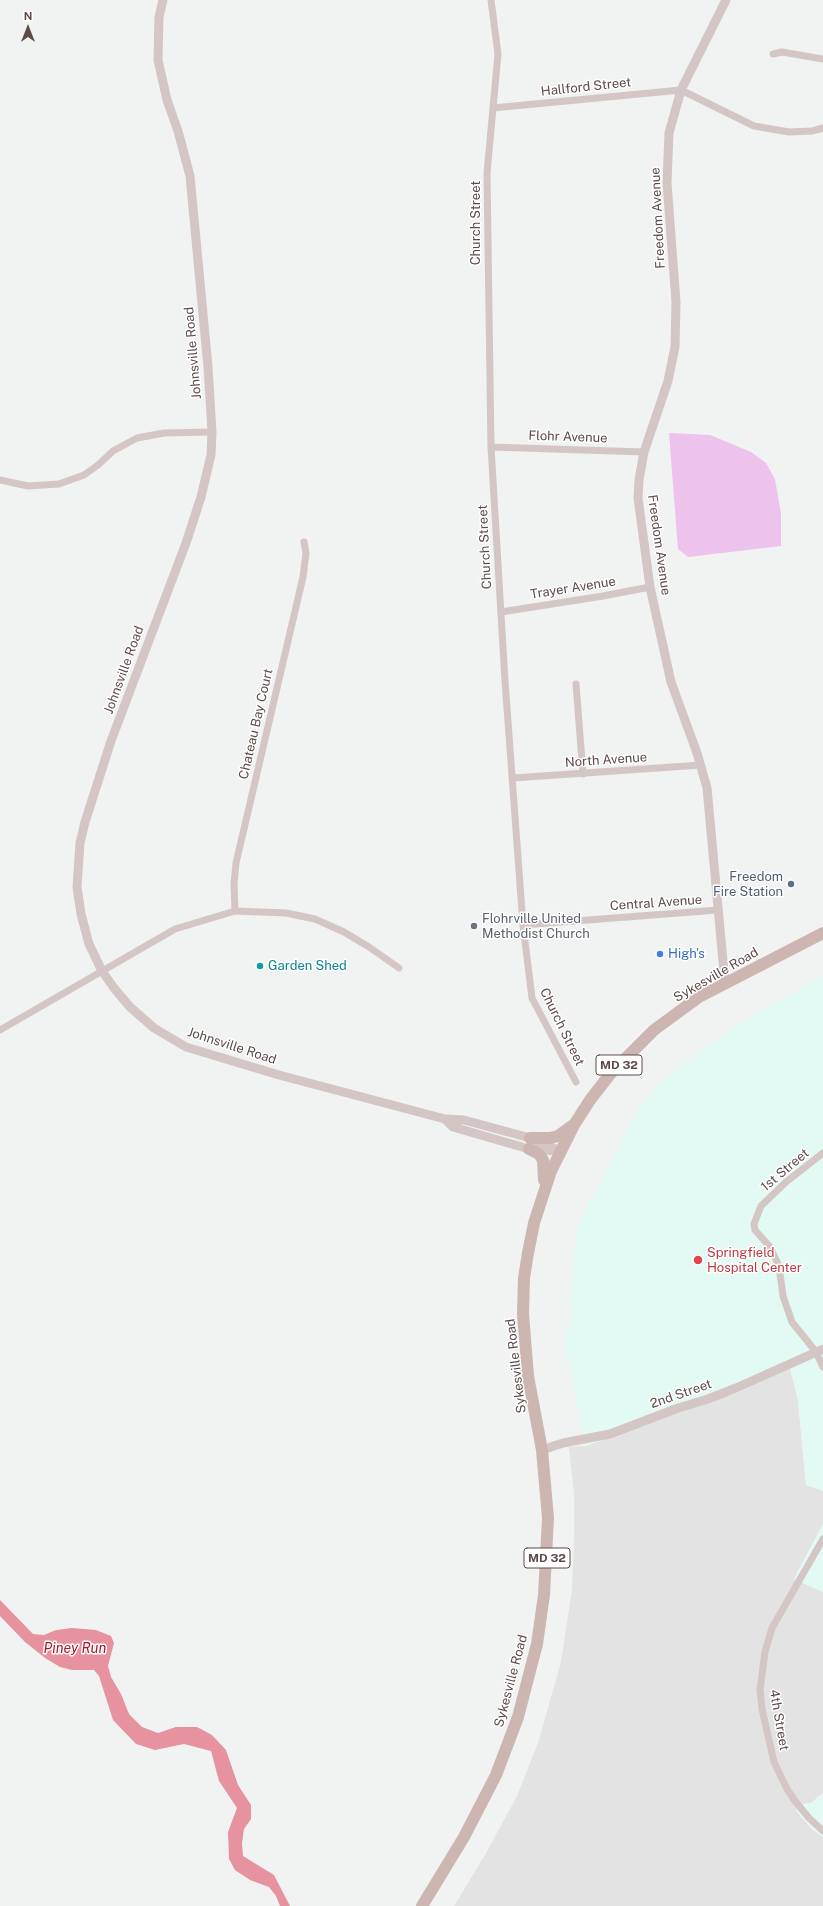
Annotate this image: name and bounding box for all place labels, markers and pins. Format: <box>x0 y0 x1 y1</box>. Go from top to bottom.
place label: Freedom Fire Station <box>713 869 783 900</box>
marker: Freedom Fire Station <box>786 879 796 889</box>
place label: Flohrville United Methodist Church <box>482 911 590 942</box>
marker: Flohrville United Methodist Church <box>469 921 479 931</box>
place label: High's <box>668 946 705 962</box>
marker: High's <box>655 949 665 959</box>
place label: Garden Shed <box>268 958 347 974</box>
marker: Garden Shed <box>255 961 265 971</box>
place label: Springfield Hospital Center <box>707 1245 802 1276</box>
marker: Springfield Hospital Center <box>692 1254 704 1266</box>

